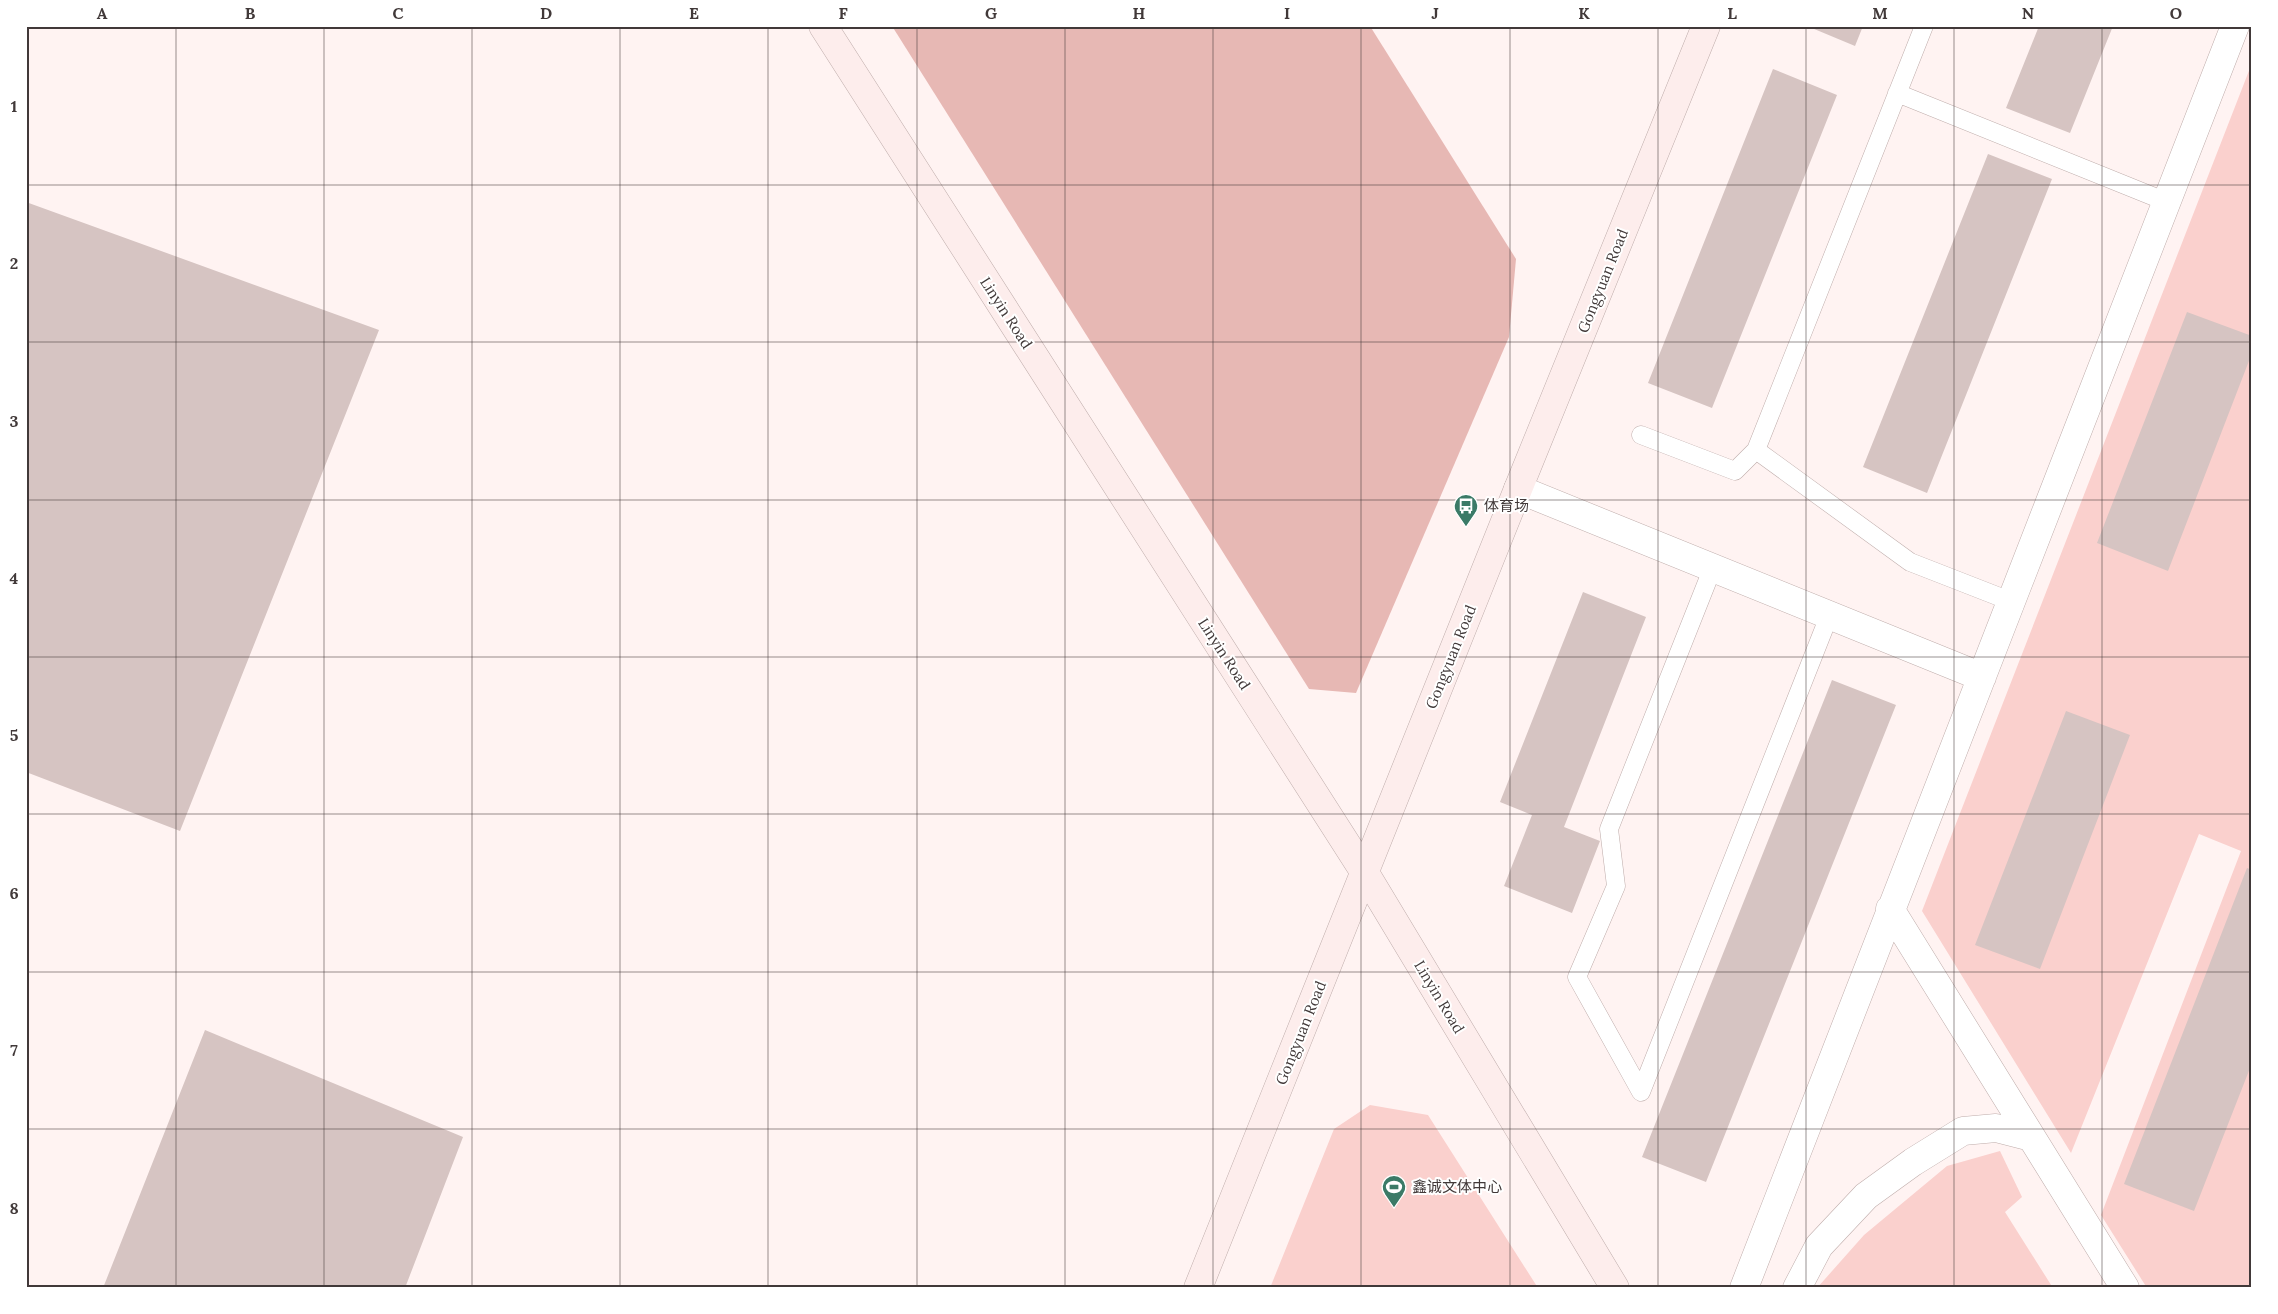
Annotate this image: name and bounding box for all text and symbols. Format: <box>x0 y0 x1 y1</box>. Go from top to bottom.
text: A <box>97 3 108 23</box>
text: B <box>245 3 256 23</box>
text: C <box>392 3 404 23</box>
text: D <box>540 3 552 23</box>
text: E <box>689 3 699 23</box>
text: F <box>838 3 848 23</box>
text: G <box>985 3 997 23</box>
text: H <box>1133 3 1146 23</box>
text: I <box>1284 3 1290 23</box>
text: J <box>1431 3 1439 23</box>
text: K <box>1578 3 1590 23</box>
text: L <box>1727 3 1737 23</box>
text: M <box>1872 3 1888 23</box>
text: N <box>2022 3 2034 23</box>
text: O <box>2170 3 2182 23</box>
text: 1 <box>11 96 17 116</box>
street label: Gongyuan Road <box>1573 226 1632 336</box>
text: 2 <box>10 253 18 273</box>
street label: Linyin Road <box>976 273 1037 352</box>
text: 3 <box>10 411 19 431</box>
bus stop icon: 体育场 <box>1453 493 1479 527</box>
place label: 体育场 <box>1484 496 1529 515</box>
text: 4 <box>10 568 19 588</box>
street label: Gongyuan Road <box>1421 602 1480 712</box>
street label: Linyin Road <box>1194 614 1255 693</box>
text: 5 <box>10 725 19 745</box>
text: 6 <box>9 883 19 903</box>
street label: Linyin Road <box>1410 957 1469 1037</box>
street label: Gongyuan Road <box>1271 978 1330 1088</box>
text: 7 <box>10 1040 18 1060</box>
sports icon: 鑫诚文体中心 <box>1381 1174 1407 1208</box>
place label: 鑫诚文体中心 <box>1412 1177 1502 1196</box>
text: 8 <box>9 1198 19 1218</box>

